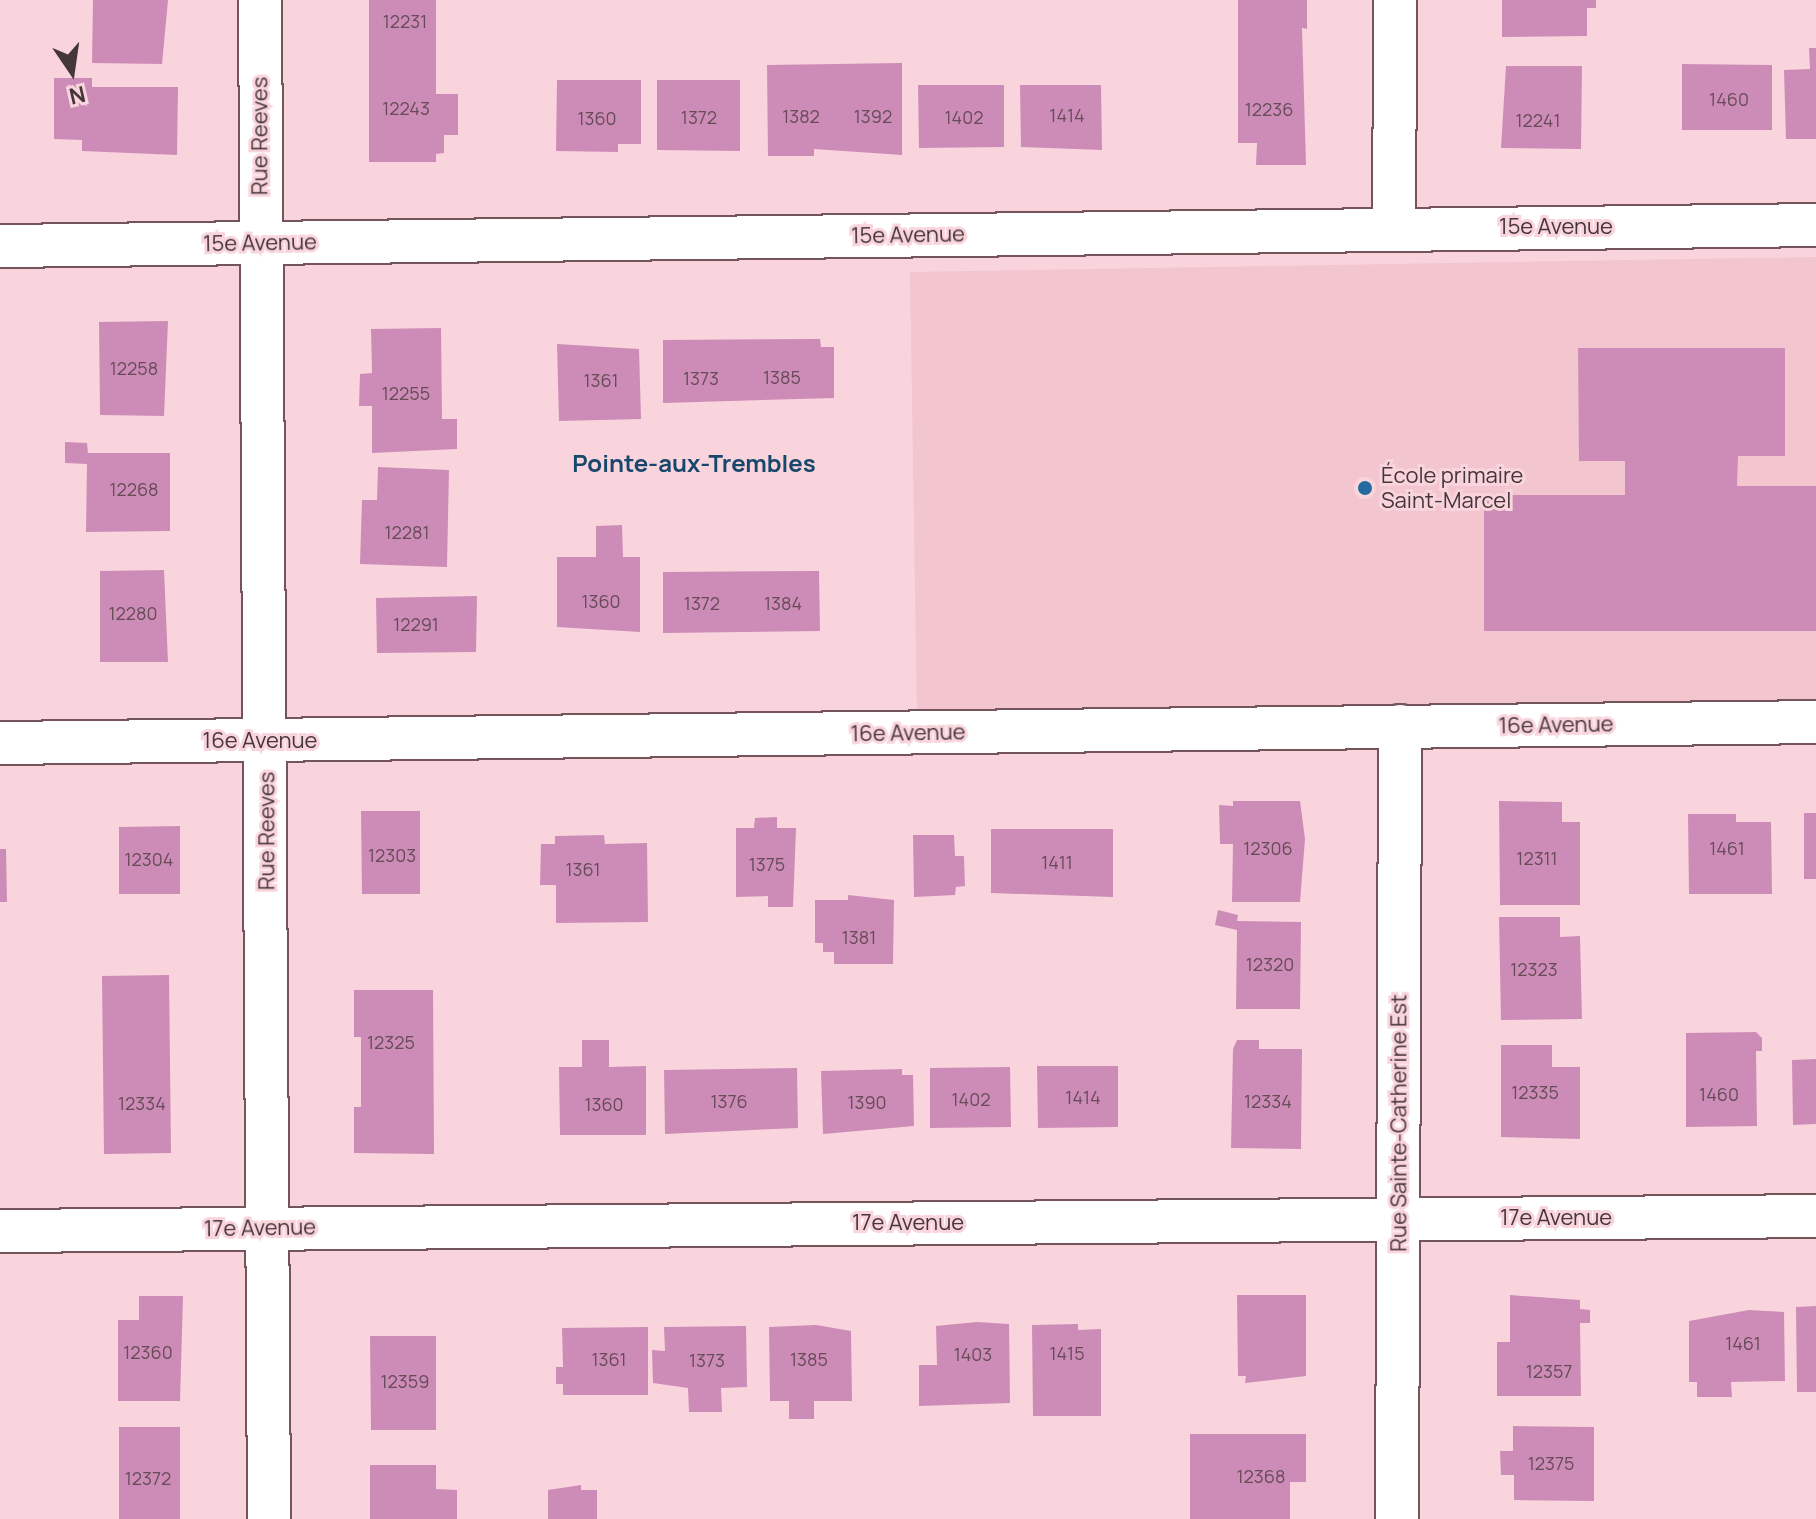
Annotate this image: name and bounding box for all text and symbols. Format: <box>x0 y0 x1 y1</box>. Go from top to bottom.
house number: 12231 <box>383 10 427 32</box>
north arrow <box>32 32 112 112</box>
street label: Rue Reeves <box>247 77 273 195</box>
text: N <box>66 79 88 112</box>
house number: 1460 <box>1709 88 1749 110</box>
house number: 12243 <box>382 97 430 119</box>
house number: 12236 <box>1245 98 1293 120</box>
house number: 1414 <box>1049 104 1085 126</box>
house number: 1382 <box>782 105 820 127</box>
house number: 1392 <box>854 105 892 127</box>
house number: 1372 <box>681 106 717 128</box>
house number: 1402 <box>945 106 983 128</box>
house number: 1360 <box>577 107 617 129</box>
house number: 12241 <box>1516 109 1560 131</box>
street label: 15e Avenue <box>1499 214 1613 240</box>
street label: 15e Avenue <box>851 221 965 249</box>
street label: 15e Avenue <box>203 229 317 257</box>
house number: 12258 <box>110 357 158 379</box>
house number: 1385 <box>763 366 801 388</box>
house number: 1373 <box>683 367 719 389</box>
house number: 1361 <box>584 369 618 391</box>
house number: 12255 <box>382 382 430 404</box>
district label: Pointe-aux-Trembles <box>572 449 816 477</box>
place label: École primaire Saint-Marcel <box>1381 462 1523 514</box>
house number: 12268 <box>109 478 159 500</box>
marker: École primaire Saint-Marcel <box>1356 479 1374 497</box>
house number: 12281 <box>384 521 430 543</box>
house number: 1360 <box>581 590 621 612</box>
house number: 1372 <box>684 592 720 614</box>
house number: 1384 <box>764 592 802 614</box>
house number: 12280 <box>109 602 157 624</box>
house number: 12291 <box>393 613 439 635</box>
street label: 16e Avenue <box>1498 711 1614 739</box>
street label: 16e Avenue <box>850 719 966 747</box>
street label: 16e Avenue <box>203 728 317 754</box>
street label: Rue Reeves <box>254 772 280 890</box>
house number: 12306 <box>1243 837 1293 859</box>
house number: 1461 <box>1709 837 1745 859</box>
house number: 12303 <box>368 844 416 866</box>
house number: 12311 <box>1516 847 1558 869</box>
house number: 12304 <box>125 848 173 870</box>
house number: 1411 <box>1041 851 1073 873</box>
house number: 1375 <box>749 853 785 875</box>
house number: 1361 <box>566 858 600 880</box>
house number: 1381 <box>842 926 876 948</box>
house number: 12320 <box>1246 953 1294 975</box>
house number: 12323 <box>1510 958 1558 980</box>
street label: Rue Sainte-Catherine Est <box>1386 994 1412 1252</box>
house number: 12325 <box>367 1031 415 1053</box>
house number: 12335 <box>1511 1081 1559 1103</box>
house number: 1460 <box>1699 1083 1739 1105</box>
house number: 1414 <box>1065 1086 1101 1108</box>
house number: 1402 <box>952 1088 990 1110</box>
house number: 1376 <box>710 1090 748 1112</box>
house number: 12334 <box>1244 1090 1292 1112</box>
house number: 1390 <box>847 1091 887 1113</box>
house number: 12334 <box>118 1092 166 1114</box>
house number: 1360 <box>584 1093 624 1115</box>
street label: 17e Avenue <box>1500 1205 1612 1231</box>
street label: 17e Avenue <box>852 1210 964 1236</box>
street label: 17e Avenue <box>204 1214 316 1242</box>
house number: 1461 <box>1725 1332 1761 1354</box>
house number: 12360 <box>123 1341 173 1363</box>
house number: 1415 <box>1049 1342 1085 1364</box>
house number: 1403 <box>954 1343 992 1365</box>
house number: 1361 <box>592 1348 626 1370</box>
house number: 1385 <box>790 1348 828 1370</box>
house number: 1373 <box>689 1349 725 1371</box>
house number: 12357 <box>1526 1360 1572 1382</box>
house number: 12359 <box>381 1370 429 1392</box>
house number: 12375 <box>1528 1452 1574 1474</box>
house number: 12368 <box>1237 1465 1285 1487</box>
house number: 12372 <box>125 1467 171 1489</box>

